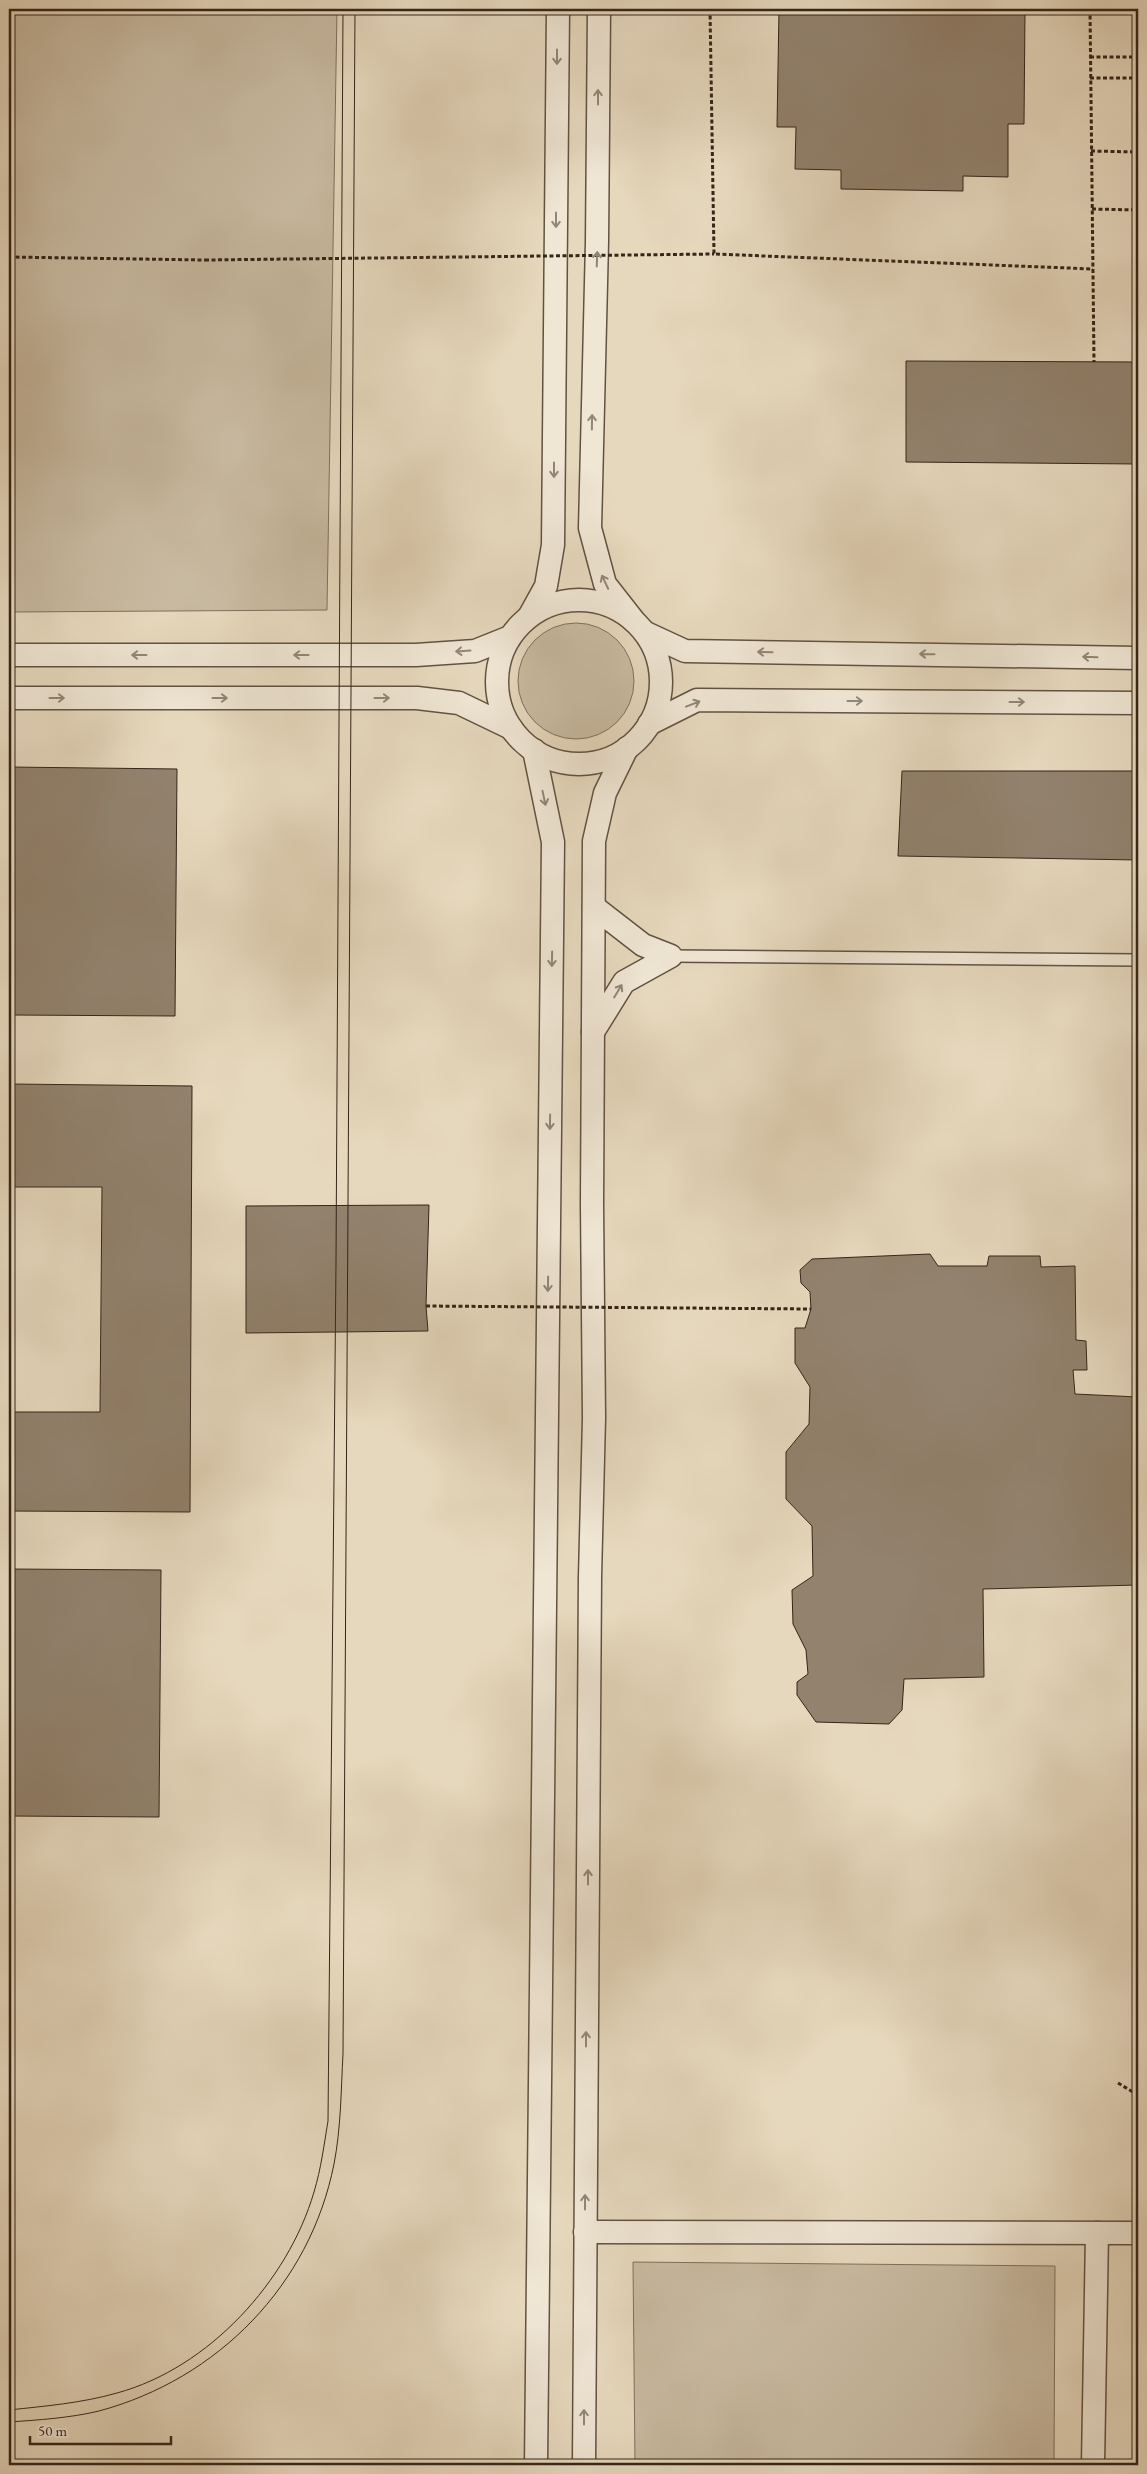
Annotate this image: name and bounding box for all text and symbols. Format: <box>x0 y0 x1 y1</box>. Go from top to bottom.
one-way arrow <box>552 49 562 65</box>
one-way arrow <box>593 89 603 105</box>
one-way arrow <box>551 212 561 228</box>
one-way arrow <box>592 251 601 267</box>
one-way arrow <box>588 414 597 430</box>
one-way arrow <box>549 462 559 478</box>
one-way arrow <box>600 574 610 589</box>
one-way arrow <box>456 647 472 656</box>
one-way arrow <box>757 647 773 657</box>
one-way arrow <box>919 649 936 659</box>
one-way arrow <box>131 650 147 660</box>
one-way arrow <box>293 650 310 660</box>
one-way arrow <box>1082 652 1098 662</box>
one-way arrow <box>49 693 65 703</box>
one-way arrow <box>212 693 228 703</box>
one-way arrow <box>374 693 390 703</box>
one-way arrow <box>846 696 862 706</box>
one-way arrow <box>1008 697 1025 707</box>
one-way arrow <box>685 698 700 708</box>
one-way arrow <box>540 789 549 805</box>
one-way arrow <box>547 951 557 967</box>
one-way arrow <box>614 985 624 999</box>
one-way arrow <box>545 1114 555 1130</box>
one-way arrow <box>543 1276 553 1292</box>
one-way arrow <box>583 1869 592 1885</box>
one-way arrow <box>582 2031 591 2047</box>
one-way arrow <box>580 2194 590 2210</box>
one-way arrow <box>579 2409 589 2425</box>
scale bar <box>30 2414 171 2446</box>
text: 50 m <box>38 2421 67 2440</box>

